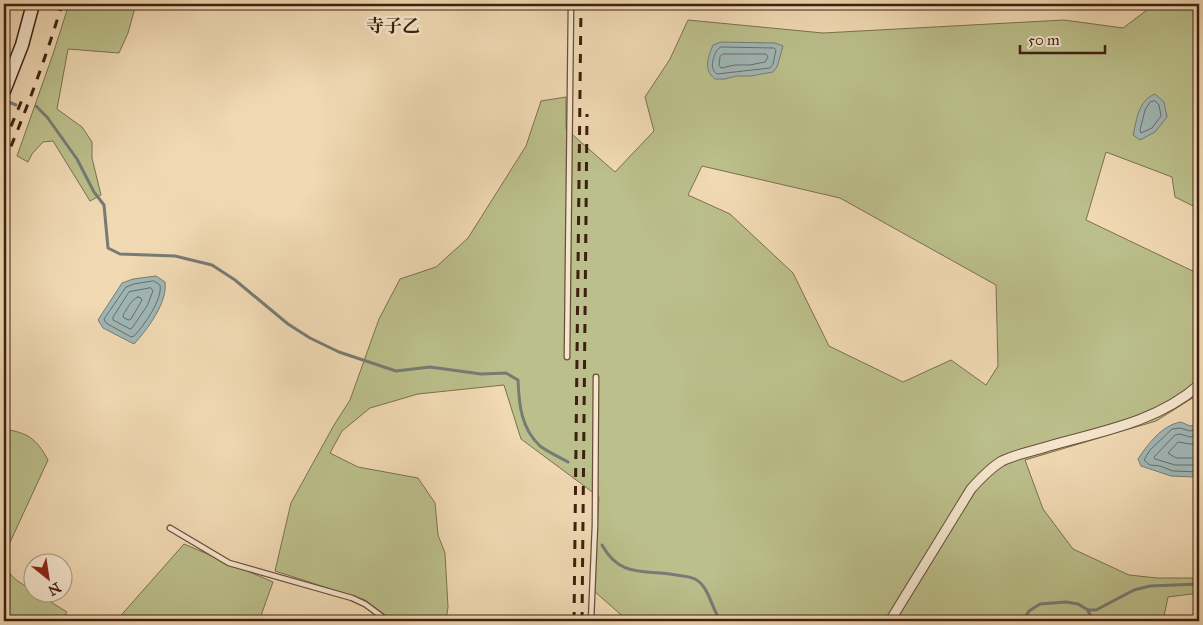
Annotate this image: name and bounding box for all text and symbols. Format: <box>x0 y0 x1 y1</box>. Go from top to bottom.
district label: 寺子乙 <box>366 15 420 37</box>
scale bar <box>1020 22 1106 54</box>
text: 50 m <box>1028 31 1060 49</box>
north arrow <box>22 552 72 602</box>
text: N <box>45 578 64 599</box>

